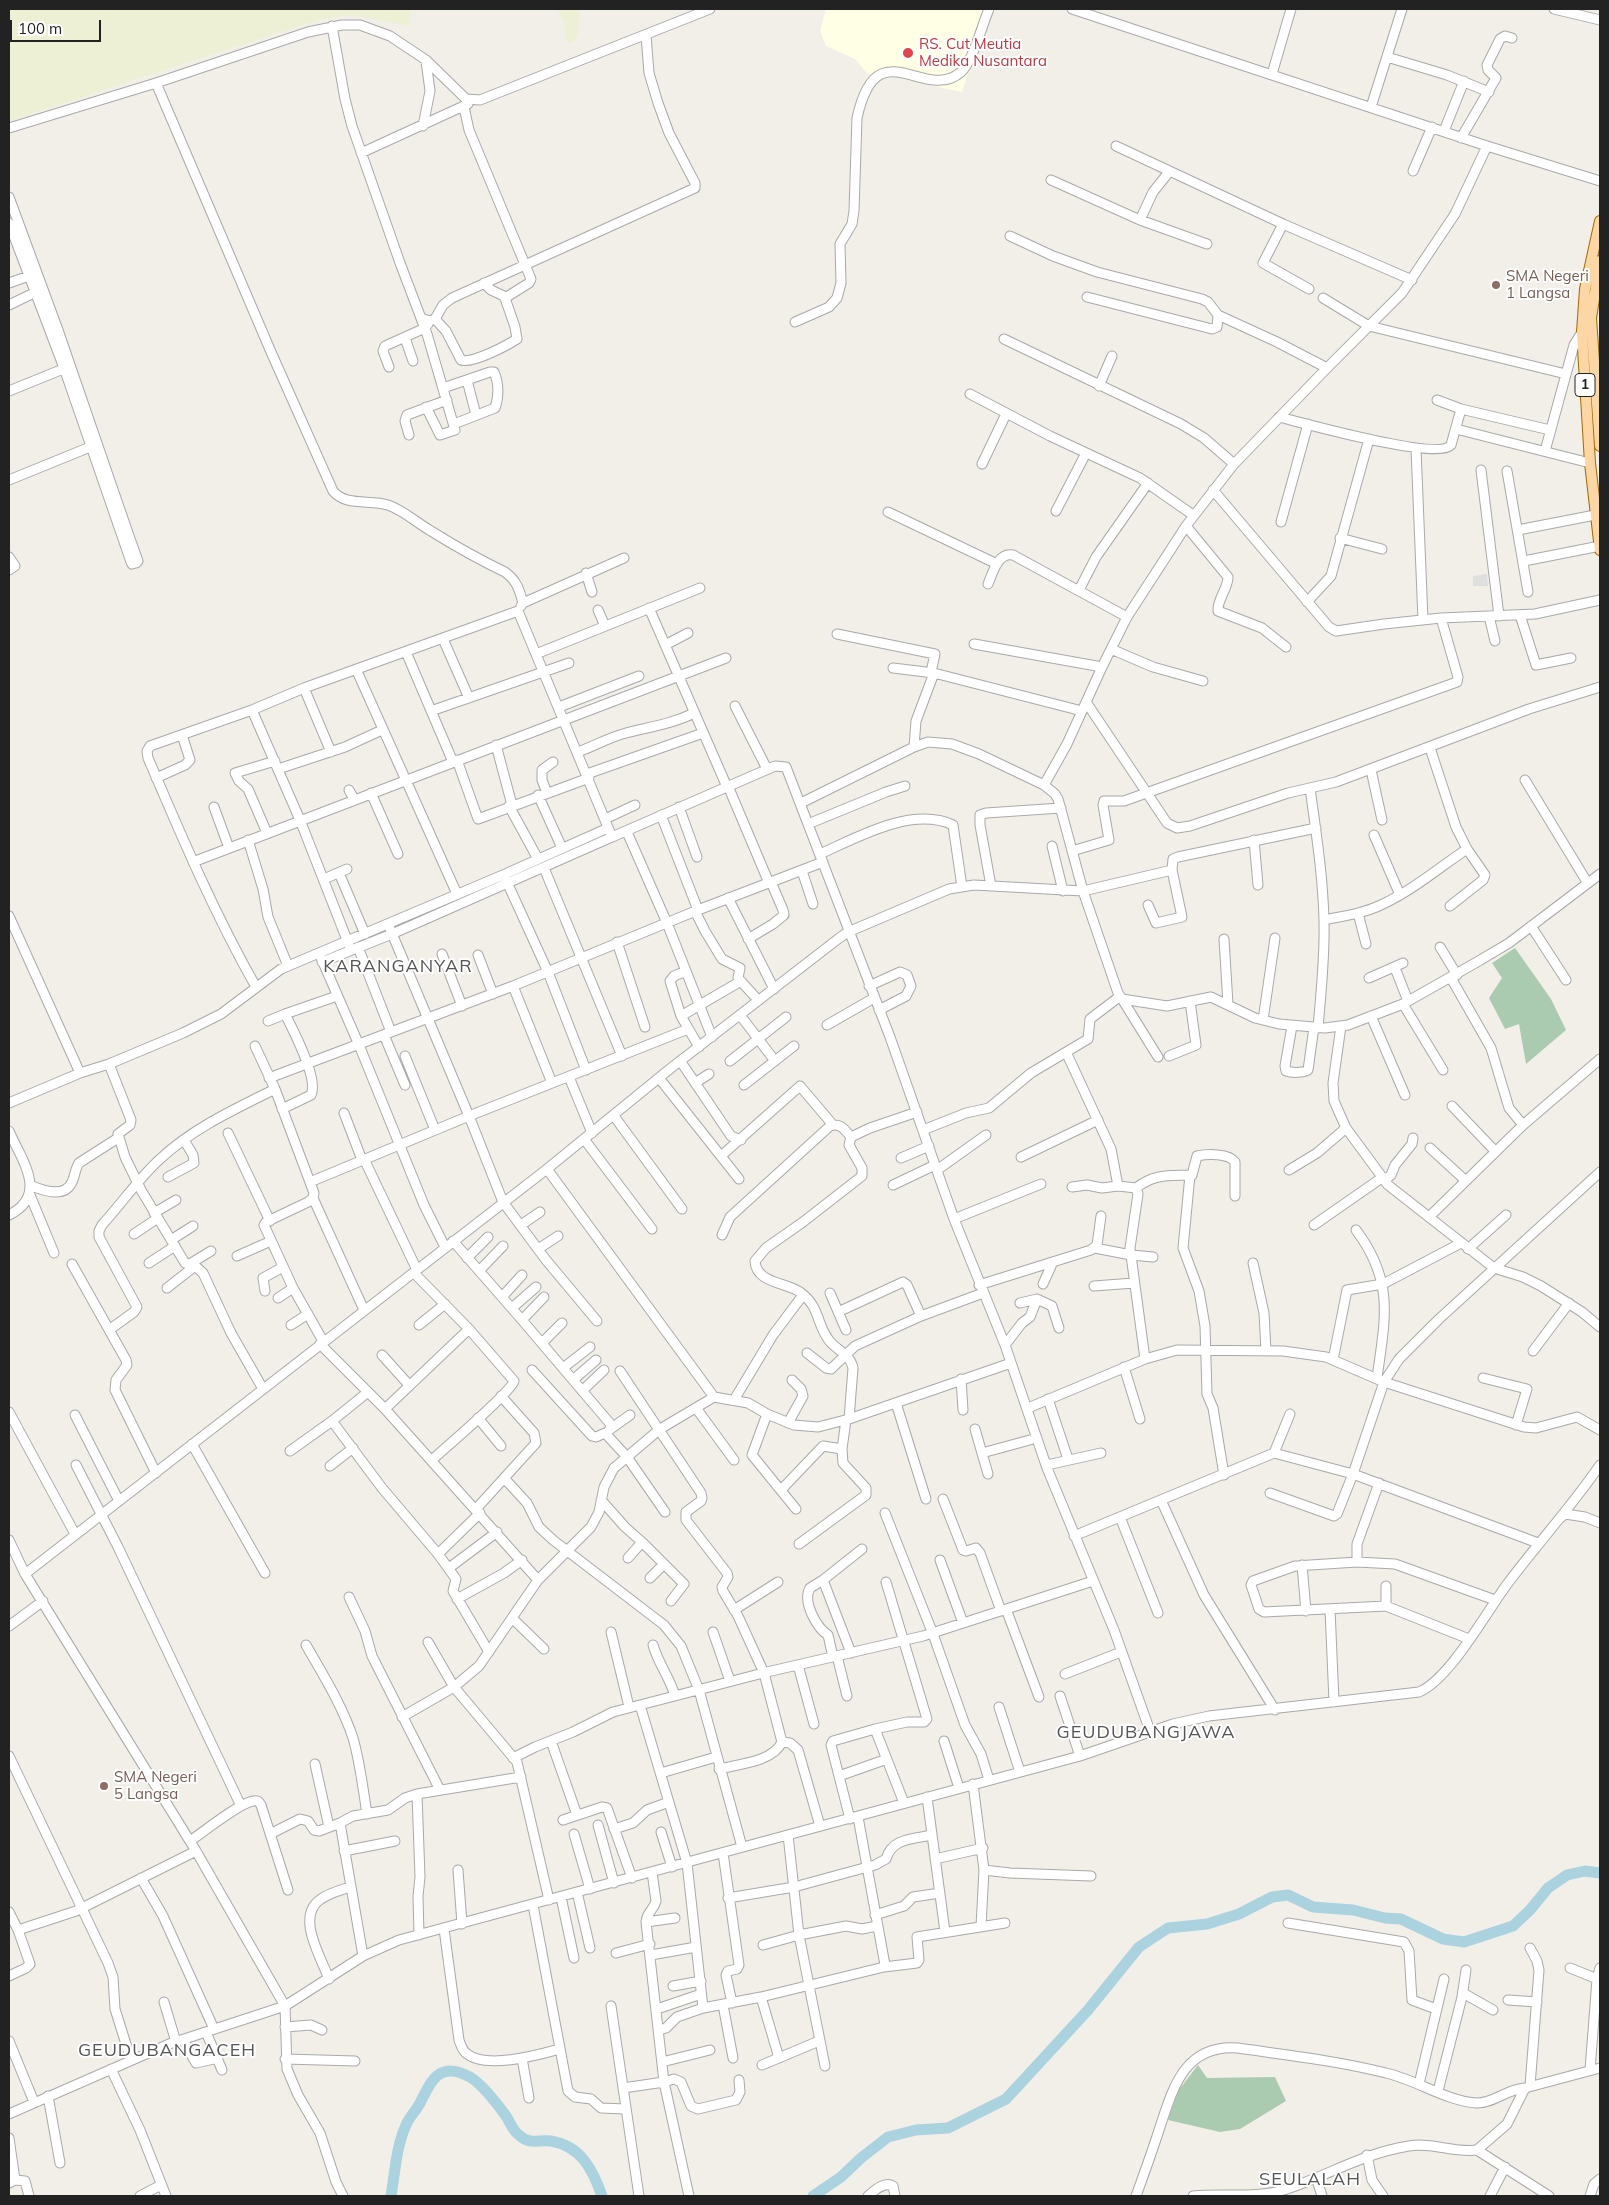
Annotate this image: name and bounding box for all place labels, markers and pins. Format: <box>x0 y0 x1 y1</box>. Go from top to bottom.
place label: RS. Cut Meutia Medika Nusantara <box>919 35 1047 70</box>
marker: RS. Cut Meutia Medika Nusantara <box>901 46 915 60</box>
place label: SMA Negeri 1 Langsa <box>1506 267 1589 302</box>
marker: SMA Negeri 1 Langsa <box>1490 279 1502 291</box>
place label: SMA Negeri 5 Langsa <box>114 1768 197 1803</box>
marker: SMA Negeri 5 Langsa <box>98 1780 110 1792</box>

